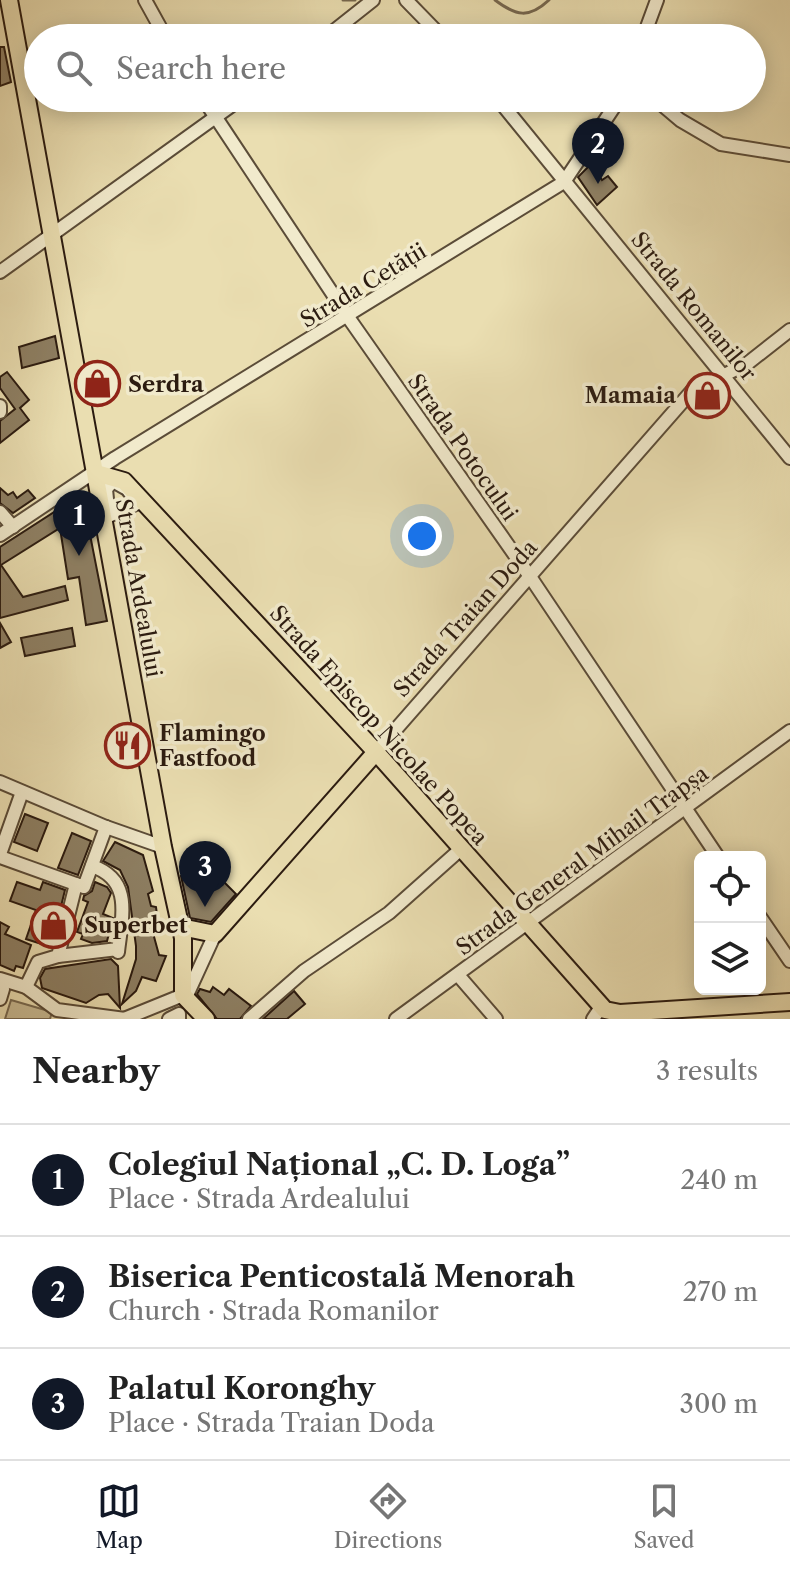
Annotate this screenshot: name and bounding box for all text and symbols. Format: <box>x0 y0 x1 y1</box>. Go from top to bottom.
search box <box>24 24 766 112</box>
icon: search <box>52 46 96 90</box>
text: Search here <box>116 50 286 87</box>
pin: 2 <box>572 118 624 184</box>
street label: Strada Romanilor <box>625 226 762 386</box>
street label: Strada Cetății <box>295 237 431 334</box>
shop icon: Serdra <box>73 360 121 408</box>
street label: Strada Potocului <box>402 369 523 526</box>
place label: Serdra <box>128 371 204 398</box>
shop icon: Mamaia <box>683 371 731 419</box>
place label: Mamaia <box>585 382 676 409</box>
pin: 1 <box>53 490 105 556</box>
street label: Strada Ardealului <box>110 497 168 680</box>
your location <box>402 516 442 556</box>
street label: Strada Traian Doda <box>388 534 543 702</box>
street label: Strada Episcop Nicolae Popea <box>264 600 494 851</box>
place label: Flamingo Fastfood <box>159 720 266 772</box>
restaurant icon: Flamingo Fastfood <box>104 722 152 770</box>
street label: Strada General Mihail Trapșa <box>451 760 714 961</box>
pin: 3 <box>179 841 231 907</box>
map controls <box>694 851 766 995</box>
button: locate <box>694 851 766 923</box>
shop icon: Superbet <box>29 901 77 949</box>
place label: Superbet <box>84 912 188 939</box>
button: layers <box>694 923 766 995</box>
text: Nearby <box>32 1050 160 1092</box>
text: 3 results <box>656 1055 758 1087</box>
text: Colegiul Național „C. D. Loga” <box>108 1146 570 1183</box>
text: 1 <box>52 1164 64 1196</box>
text: 240 m <box>680 1164 758 1196</box>
text: Place · Strada Ardealului <box>108 1183 410 1215</box>
text: Biserica Penticostală Menorah <box>108 1258 575 1295</box>
text: 2 <box>50 1276 66 1308</box>
text: 270 m <box>683 1276 758 1308</box>
text: Church · Strada Romanilor <box>108 1295 439 1327</box>
text: Palatul Koronghy <box>108 1370 375 1407</box>
text: 3 <box>51 1388 65 1420</box>
text: 300 m <box>680 1388 758 1420</box>
text: Place · Strada Traian Doda <box>108 1407 435 1439</box>
tab: Map <box>95 1479 143 1554</box>
tab: Directions <box>334 1479 442 1554</box>
tab: Saved <box>633 1479 694 1554</box>

